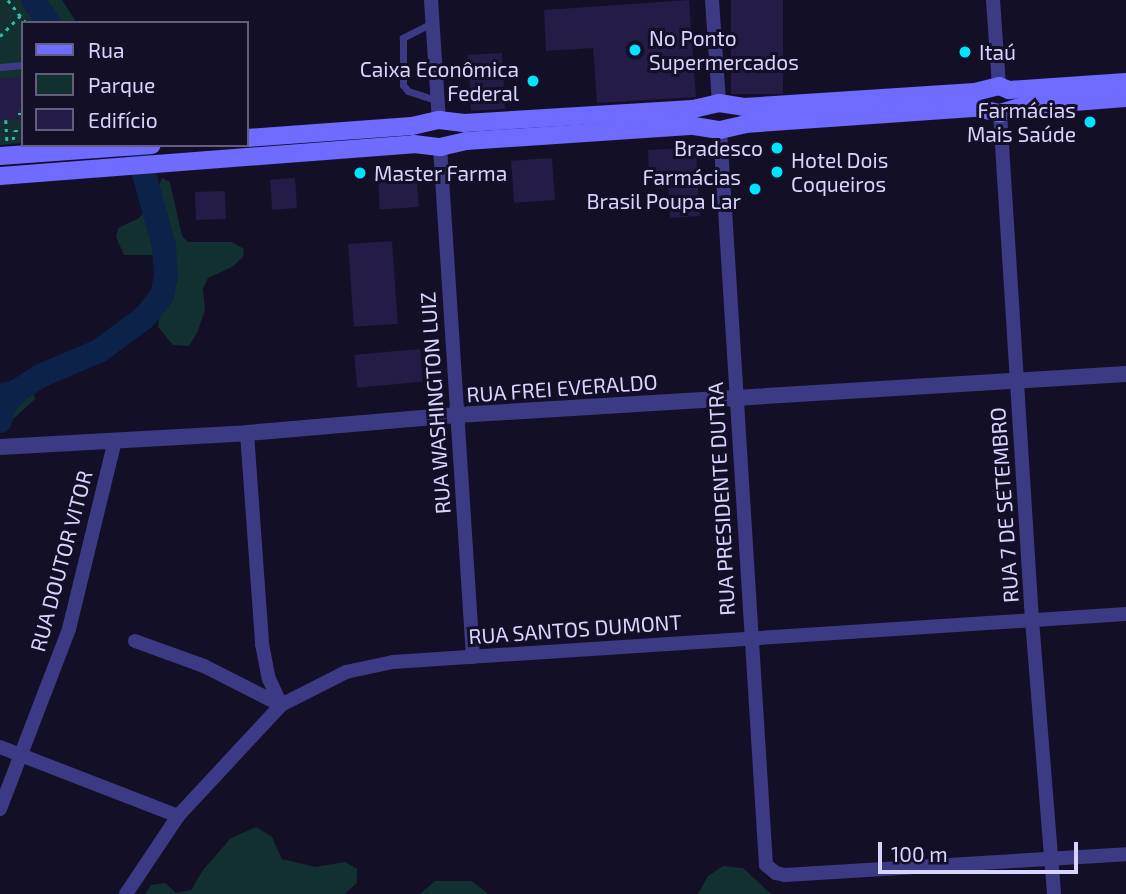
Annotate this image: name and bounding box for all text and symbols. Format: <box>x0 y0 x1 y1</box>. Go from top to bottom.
legend <box>21 21 248 147</box>
place label: No Ponto Supermercados <box>649 25 799 75</box>
text: Rua <box>88 37 124 62</box>
place label: Itaú <box>979 39 1016 65</box>
marker: No Ponto Supermercados <box>627 42 643 58</box>
marker: Itaú <box>957 44 973 60</box>
place label: Caixa Econômica Federal <box>360 56 519 106</box>
text: Parque <box>88 72 155 97</box>
marker: Caixa Econômica Federal <box>525 73 541 89</box>
place label: Farmácias Mais Saúde <box>967 97 1076 147</box>
text: Edifício <box>88 107 158 132</box>
marker: Farmácias Mais Saúde <box>1082 114 1098 130</box>
place label: Bradesco <box>674 135 763 161</box>
marker: Bradesco <box>769 140 785 156</box>
place label: Hotel Dois Coqueiros <box>791 147 889 197</box>
place label: Master Farma <box>374 160 508 186</box>
place label: Farmácias Brasil Poupa Lar <box>586 164 741 214</box>
marker: Hotel Dois Coqueiros <box>769 164 785 180</box>
marker: Master Farma <box>352 165 368 181</box>
marker: Farmácias Brasil Poupa Lar <box>747 181 763 197</box>
street label: RUA WASHINGTON LUIZ <box>415 291 455 515</box>
street label: RUA FREI EVERALDO <box>465 369 659 407</box>
street label: RUA PRESIDENTE DUTRA <box>702 381 740 617</box>
street label: RUA 7 DE SETEMBRO <box>985 406 1023 604</box>
street label: RUA DOUTOR VITOR <box>25 467 97 655</box>
street label: RUA SANTOS DUMONT <box>467 609 683 649</box>
scale bar <box>881 828 1080 872</box>
text: 100 m <box>891 841 948 866</box>

